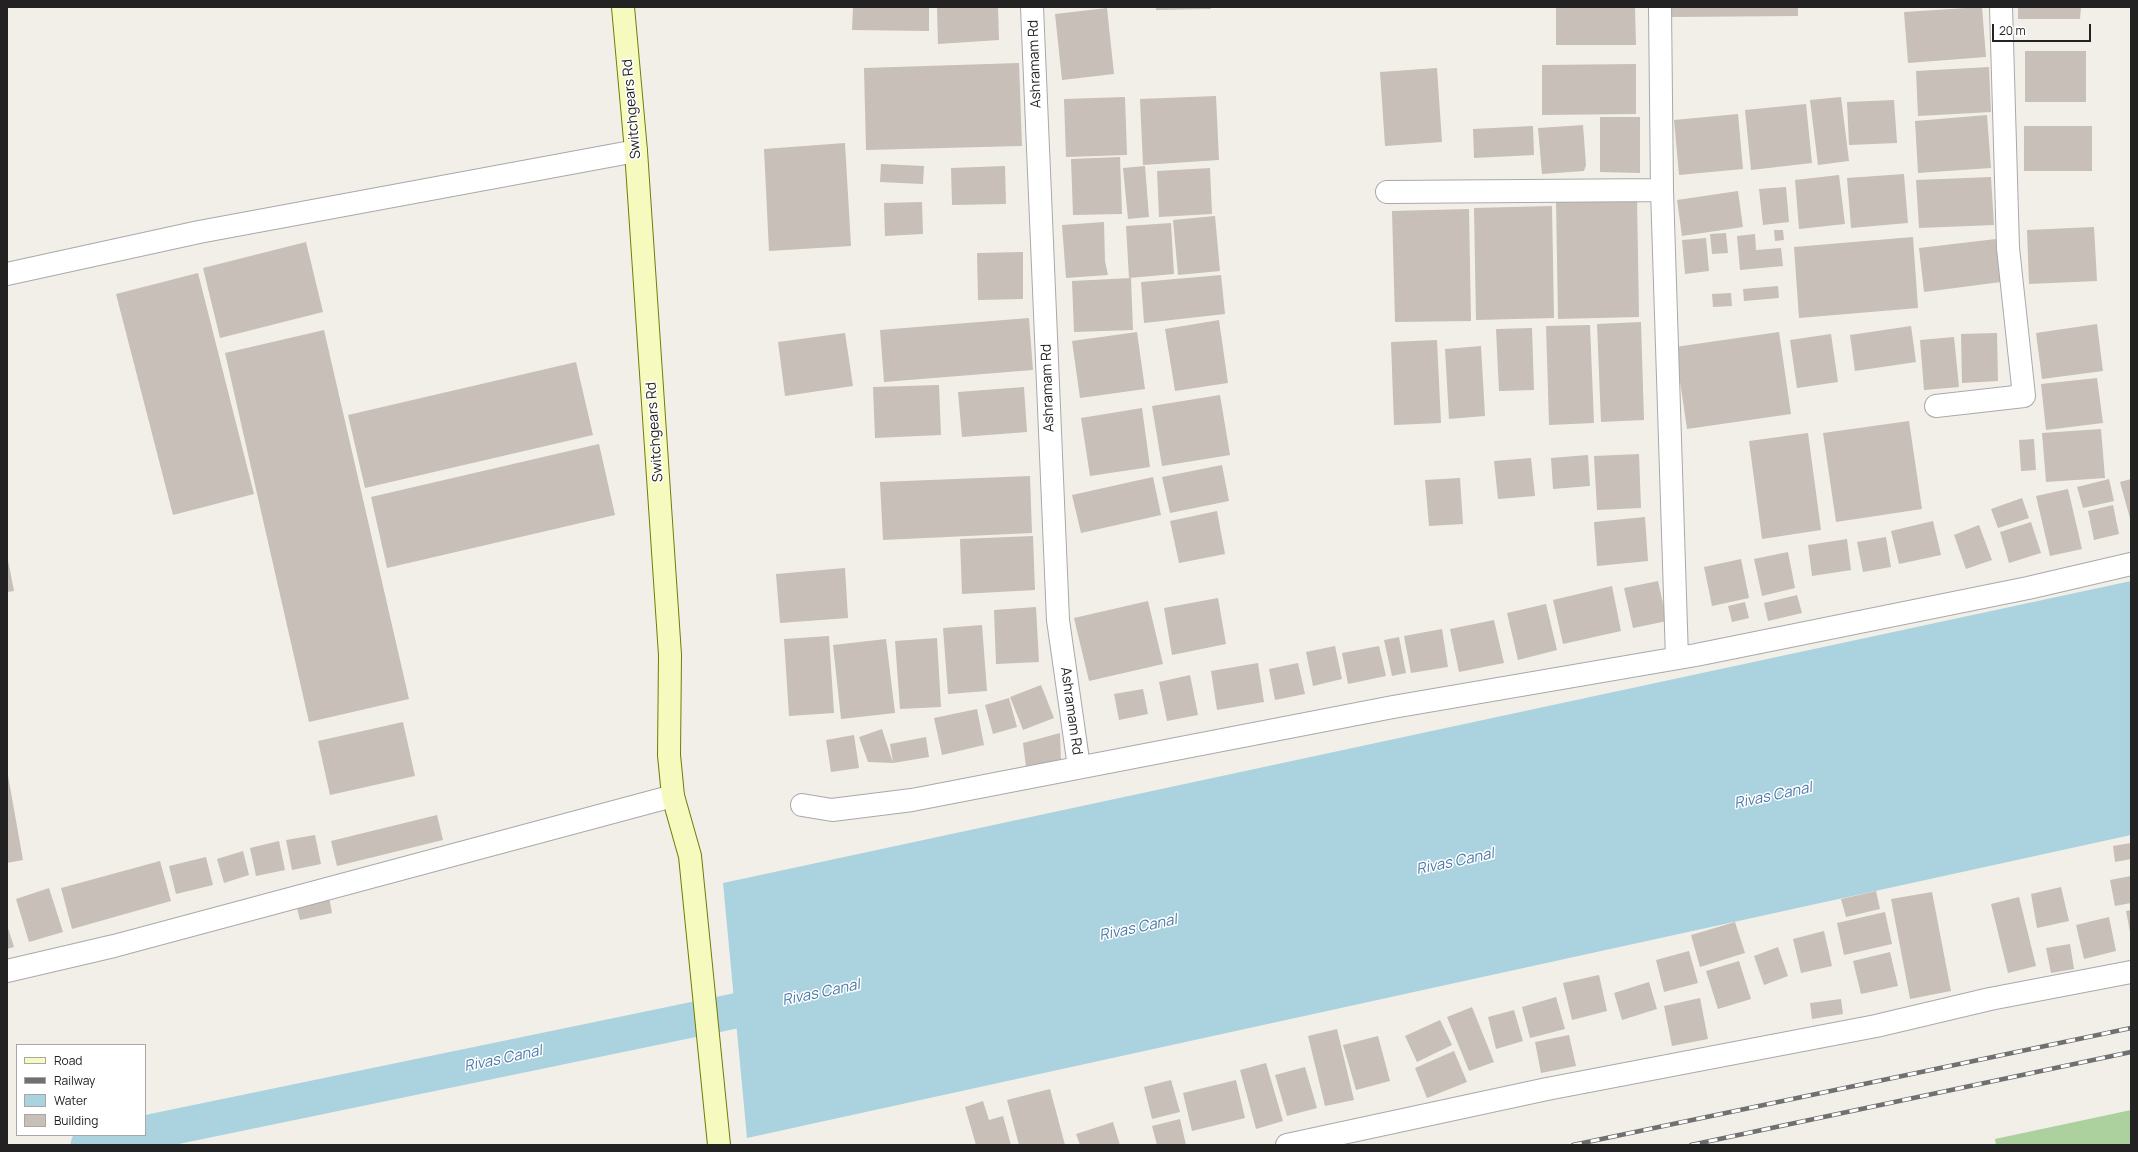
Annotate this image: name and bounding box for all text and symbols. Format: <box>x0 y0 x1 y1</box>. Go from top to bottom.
scale bar <box>1994 16 2093 42</box>
street label: Ashramam Rd <box>1025 19 1045 109</box>
text: 20 m <box>1999 22 2026 39</box>
street label: Switchgears Rd <box>619 58 645 160</box>
street label: Ashramam Rd <box>1038 343 1058 433</box>
street label: Switchgears Rd <box>643 381 667 483</box>
street label: Ashramam Rd <box>1057 666 1085 756</box>
water label: Rivas Canal <box>1732 779 1814 813</box>
water label: Rivas Canal <box>1414 845 1496 879</box>
water label: Rivas Canal <box>1097 911 1179 945</box>
water label: Rivas Canal <box>780 976 862 1010</box>
water label: Rivas Canal <box>462 1042 544 1076</box>
legend <box>16 1044 146 1136</box>
text: Road <box>54 1052 82 1069</box>
text: Railway <box>54 1072 95 1089</box>
text: Water <box>54 1092 87 1109</box>
text: Building <box>54 1112 98 1129</box>

